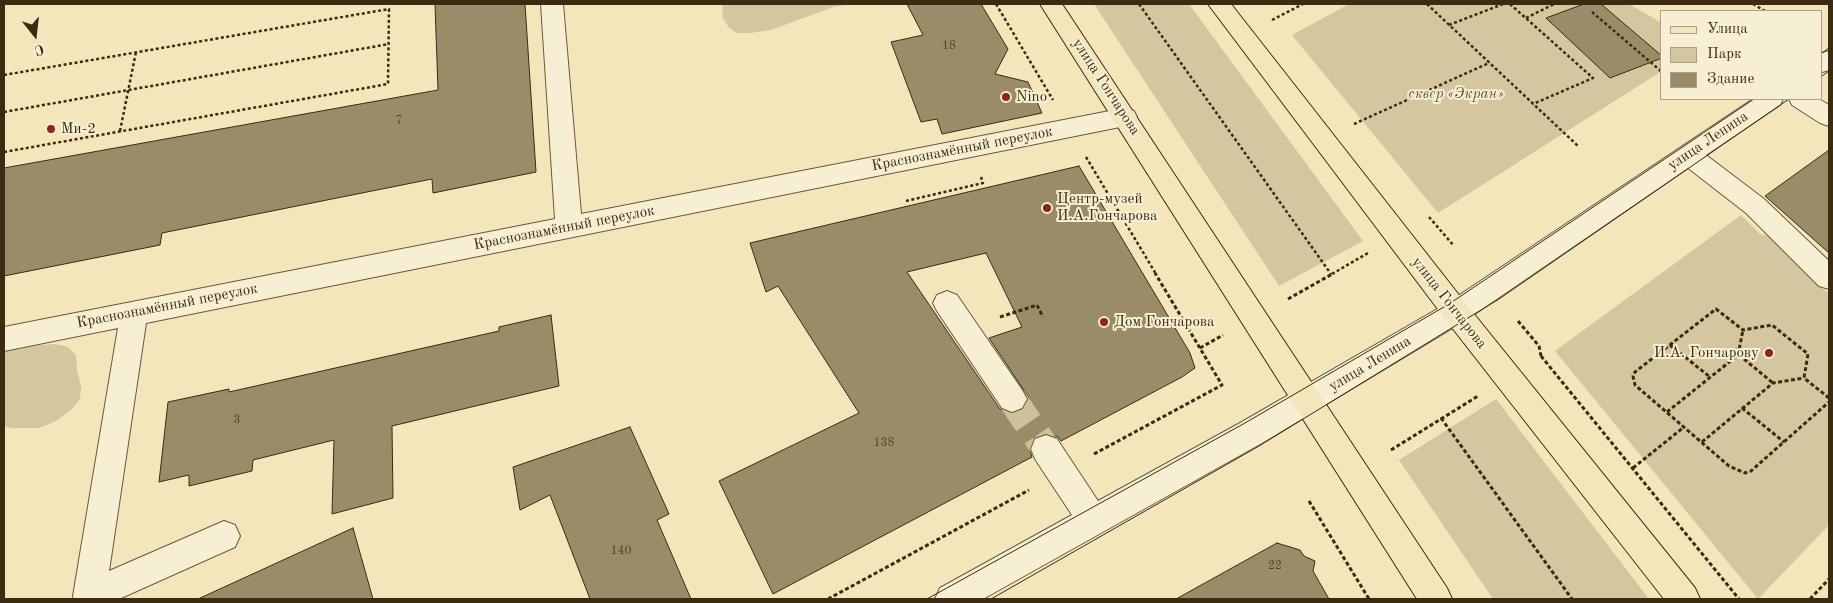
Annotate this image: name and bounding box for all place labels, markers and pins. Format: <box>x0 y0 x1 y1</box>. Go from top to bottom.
place label: Nino <box>1016 88 1047 106</box>
marker: Nino <box>1000 91 1012 103</box>
place label: Ми-2 <box>61 120 96 138</box>
marker: Ми-2 <box>45 123 57 135</box>
place label: Центр-музей И.А.Гончарова <box>1057 190 1157 225</box>
marker: Центр-музей И.А.Гончарова <box>1041 202 1053 214</box>
place label: Дом Гончарова <box>1114 313 1214 331</box>
marker: Дом Гончарова <box>1098 316 1110 328</box>
place label: И.А. Гончарову <box>1654 344 1759 362</box>
marker: И.А. Гончарову <box>1763 347 1775 359</box>

